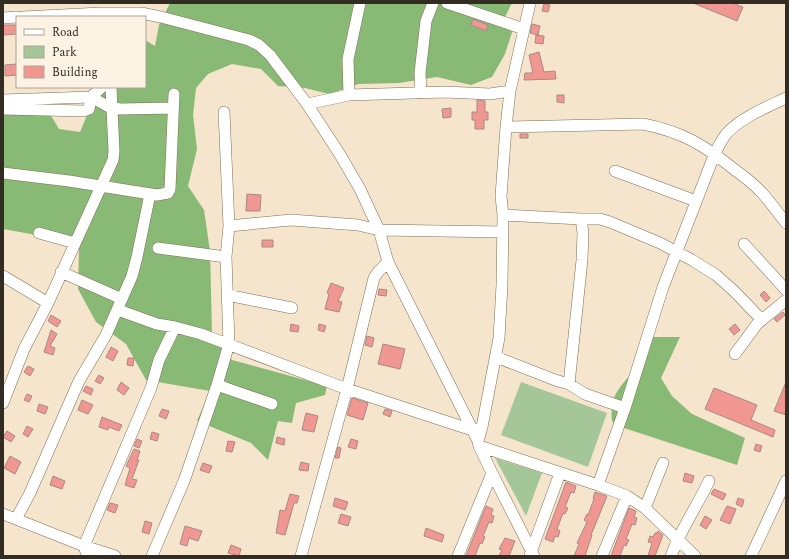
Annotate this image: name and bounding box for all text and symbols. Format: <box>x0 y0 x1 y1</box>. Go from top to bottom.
legend <box>16 16 146 88</box>
text: Road <box>52 23 79 42</box>
text: Park <box>52 43 77 62</box>
text: Building <box>52 63 98 82</box>

